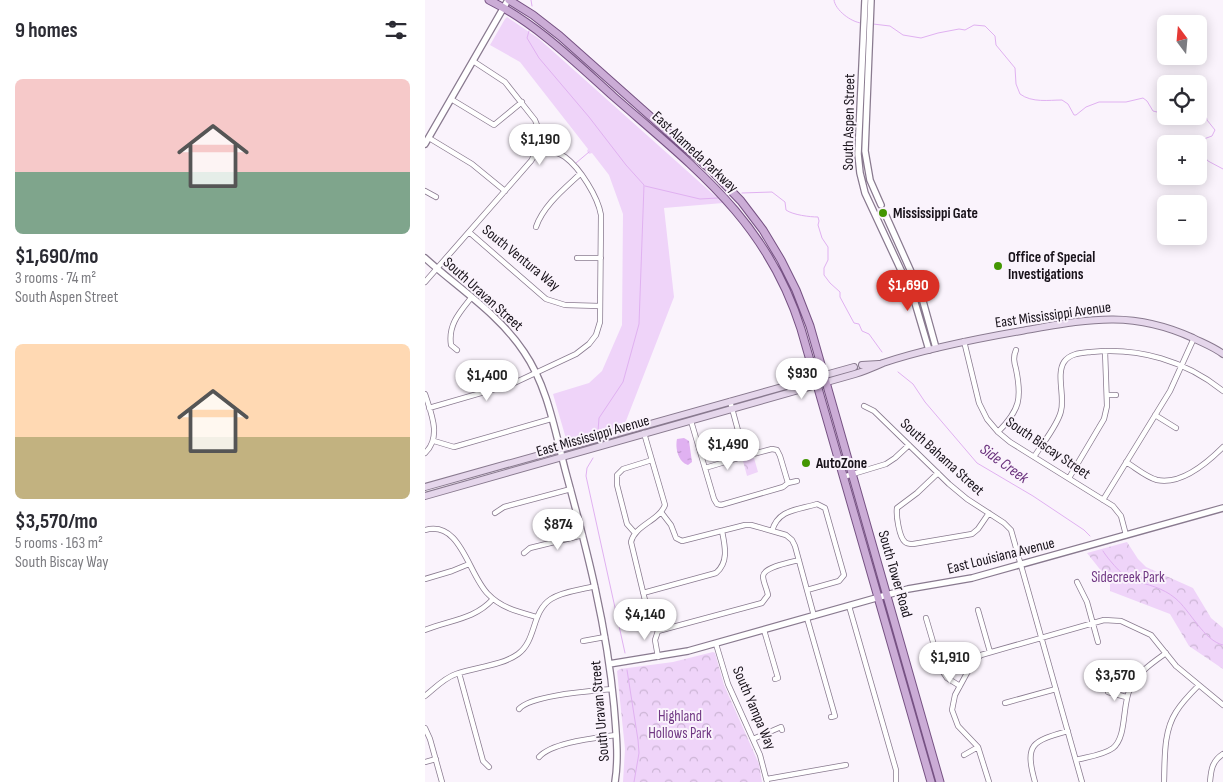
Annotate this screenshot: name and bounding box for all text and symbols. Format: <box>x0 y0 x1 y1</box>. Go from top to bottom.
north arrow <box>1157 15 1207 65</box>
map controls <box>1157 15 1207 245</box>
icon: filters <box>382 16 410 44</box>
text: 9 homes <box>15 18 78 43</box>
street label: South Aspen Street <box>839 73 859 171</box>
button: locate <box>1157 75 1207 125</box>
street label: East Alameda Parkway <box>648 107 742 197</box>
icon: home <box>168 111 258 201</box>
pin: $1,190 <box>499 124 581 166</box>
text: $1,190 <box>520 130 560 149</box>
button: + <box>1157 135 1207 185</box>
button: − <box>1157 195 1207 245</box>
place label: Mississippi Gate <box>893 204 978 223</box>
marker: Mississippi Gate <box>877 207 889 219</box>
street label: South Ventura Way <box>478 221 564 295</box>
text: $1,690/mo <box>15 244 98 269</box>
place label: Office of Special Investigations <box>1008 248 1095 284</box>
street label: South Uravan Street <box>439 253 527 335</box>
marker: Office of Special Investigations <box>992 260 1004 272</box>
text: 3 rooms · 74 m² <box>15 269 96 288</box>
pin: $1,690 <box>867 270 949 312</box>
text: $1,690 <box>887 276 929 295</box>
text: South Aspen Street <box>15 288 118 307</box>
street label: East Mississippi Avenue <box>994 297 1112 333</box>
pin: $930 <box>772 358 832 400</box>
pin: $1,400 <box>446 360 528 402</box>
text: $930 <box>787 364 817 383</box>
text: $1,400 <box>466 366 508 385</box>
icon: home <box>168 376 258 466</box>
street label: East Mississippi Avenue <box>534 411 652 461</box>
street label: South Biscay Street <box>1002 413 1094 484</box>
street label: South Bahama Street <box>896 414 988 500</box>
pin: $1,490 <box>687 428 769 471</box>
text: $1,490 <box>707 435 749 454</box>
water label: Side Creek <box>976 440 1033 489</box>
place label: AutoZone <box>815 454 867 473</box>
marker: AutoZone <box>800 457 812 469</box>
pin: $874 <box>528 508 588 551</box>
text: $3,570/mo <box>15 509 98 534</box>
text: $874 <box>543 515 573 534</box>
street label: South Tower Road <box>874 528 916 620</box>
street label: East Louisiana Avenue <box>945 533 1057 579</box>
text: 5 rooms · 163 m² <box>15 534 103 553</box>
text: South Biscay Way <box>15 553 108 572</box>
park label: Sidecreek Park <box>1091 568 1165 587</box>
pin: $4,140 <box>604 598 686 641</box>
text: $4,140 <box>625 605 665 624</box>
pin: $1,910 <box>909 642 991 684</box>
text: $1,910 <box>930 648 970 667</box>
street label: South Uravan Street <box>586 659 614 762</box>
pin: $3,570 <box>1074 660 1156 702</box>
street label: South Yampa Way <box>728 664 780 753</box>
text: $3,570 <box>1095 666 1135 685</box>
park label: Highland Hollows Park <box>648 707 712 743</box>

